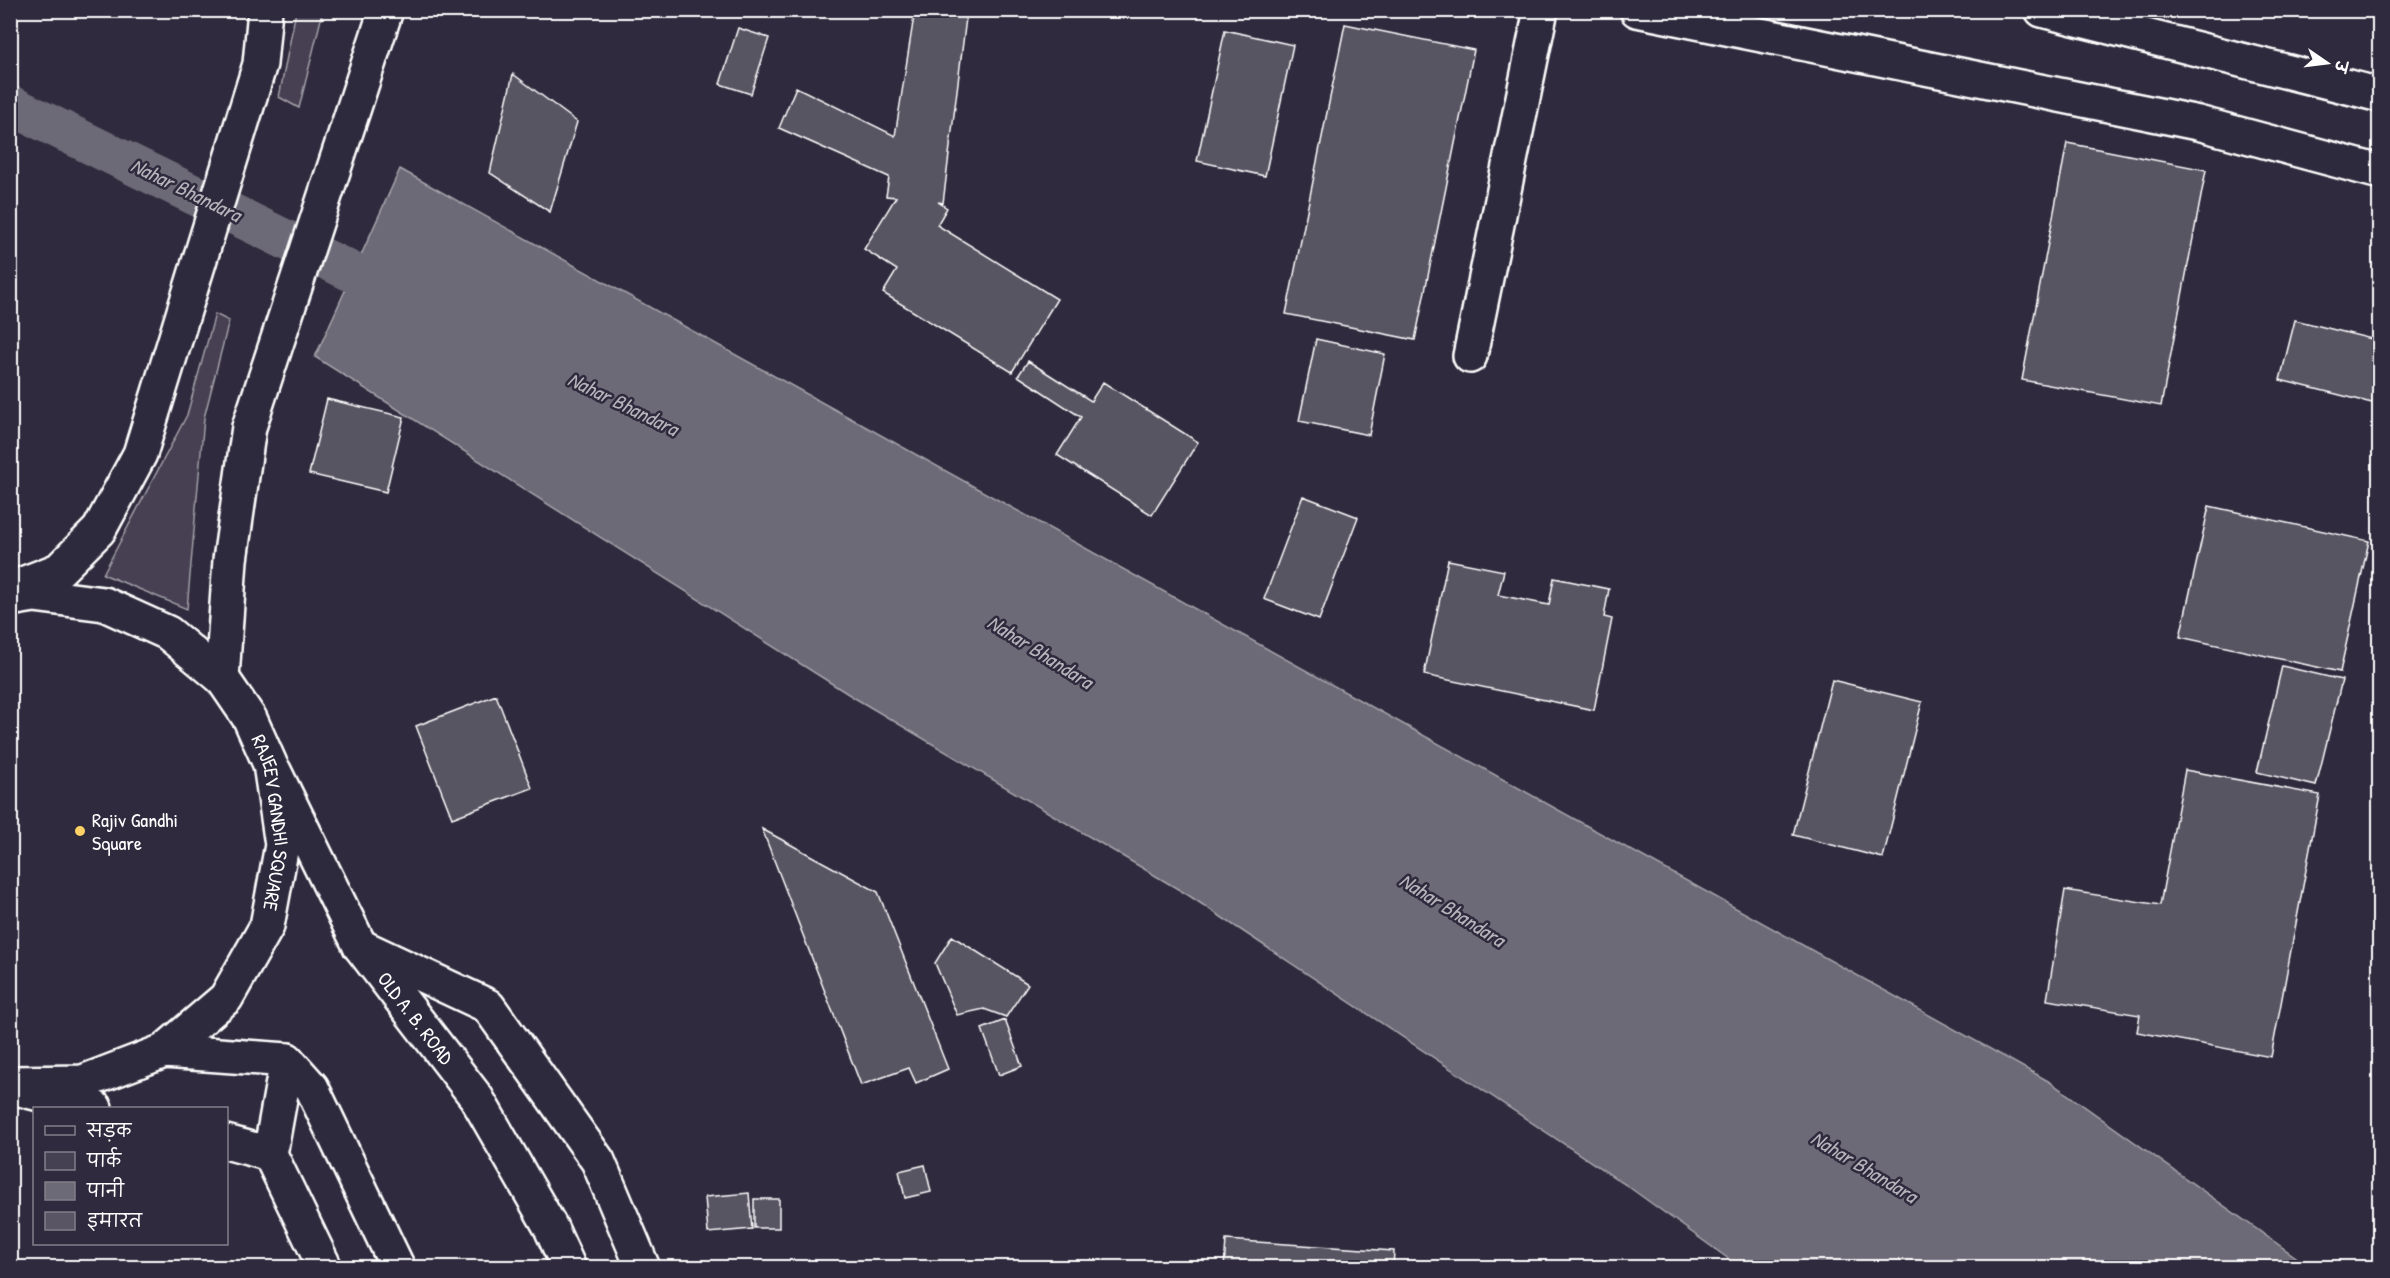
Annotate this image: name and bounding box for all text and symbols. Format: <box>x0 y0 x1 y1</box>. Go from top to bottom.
north arrow <box>2297 33 2357 93</box>
text: उ <box>2329 57 2354 76</box>
water label: Nahar Bhandara <box>126 150 249 230</box>
water label: Nahar Bhandara <box>563 364 686 444</box>
water label: Nahar Bhandara <box>982 608 1101 697</box>
street label: RAJEEV GANDHI SQUARE <box>246 730 296 913</box>
place label: Rajiv Gandhi Square <box>92 806 178 856</box>
marker: Rajiv Gandhi Square <box>73 824 87 838</box>
water label: Nahar Bhandara <box>1394 866 1513 955</box>
street label: OLD A. B. ROAD <box>372 966 460 1070</box>
legend <box>33 1107 228 1245</box>
text: सड़क <box>86 1118 132 1143</box>
water label: Nahar Bhandara <box>1806 1123 1925 1211</box>
text: पार्क <box>86 1147 122 1173</box>
text: पानी <box>86 1177 125 1203</box>
text: इमारत <box>87 1208 143 1233</box>

